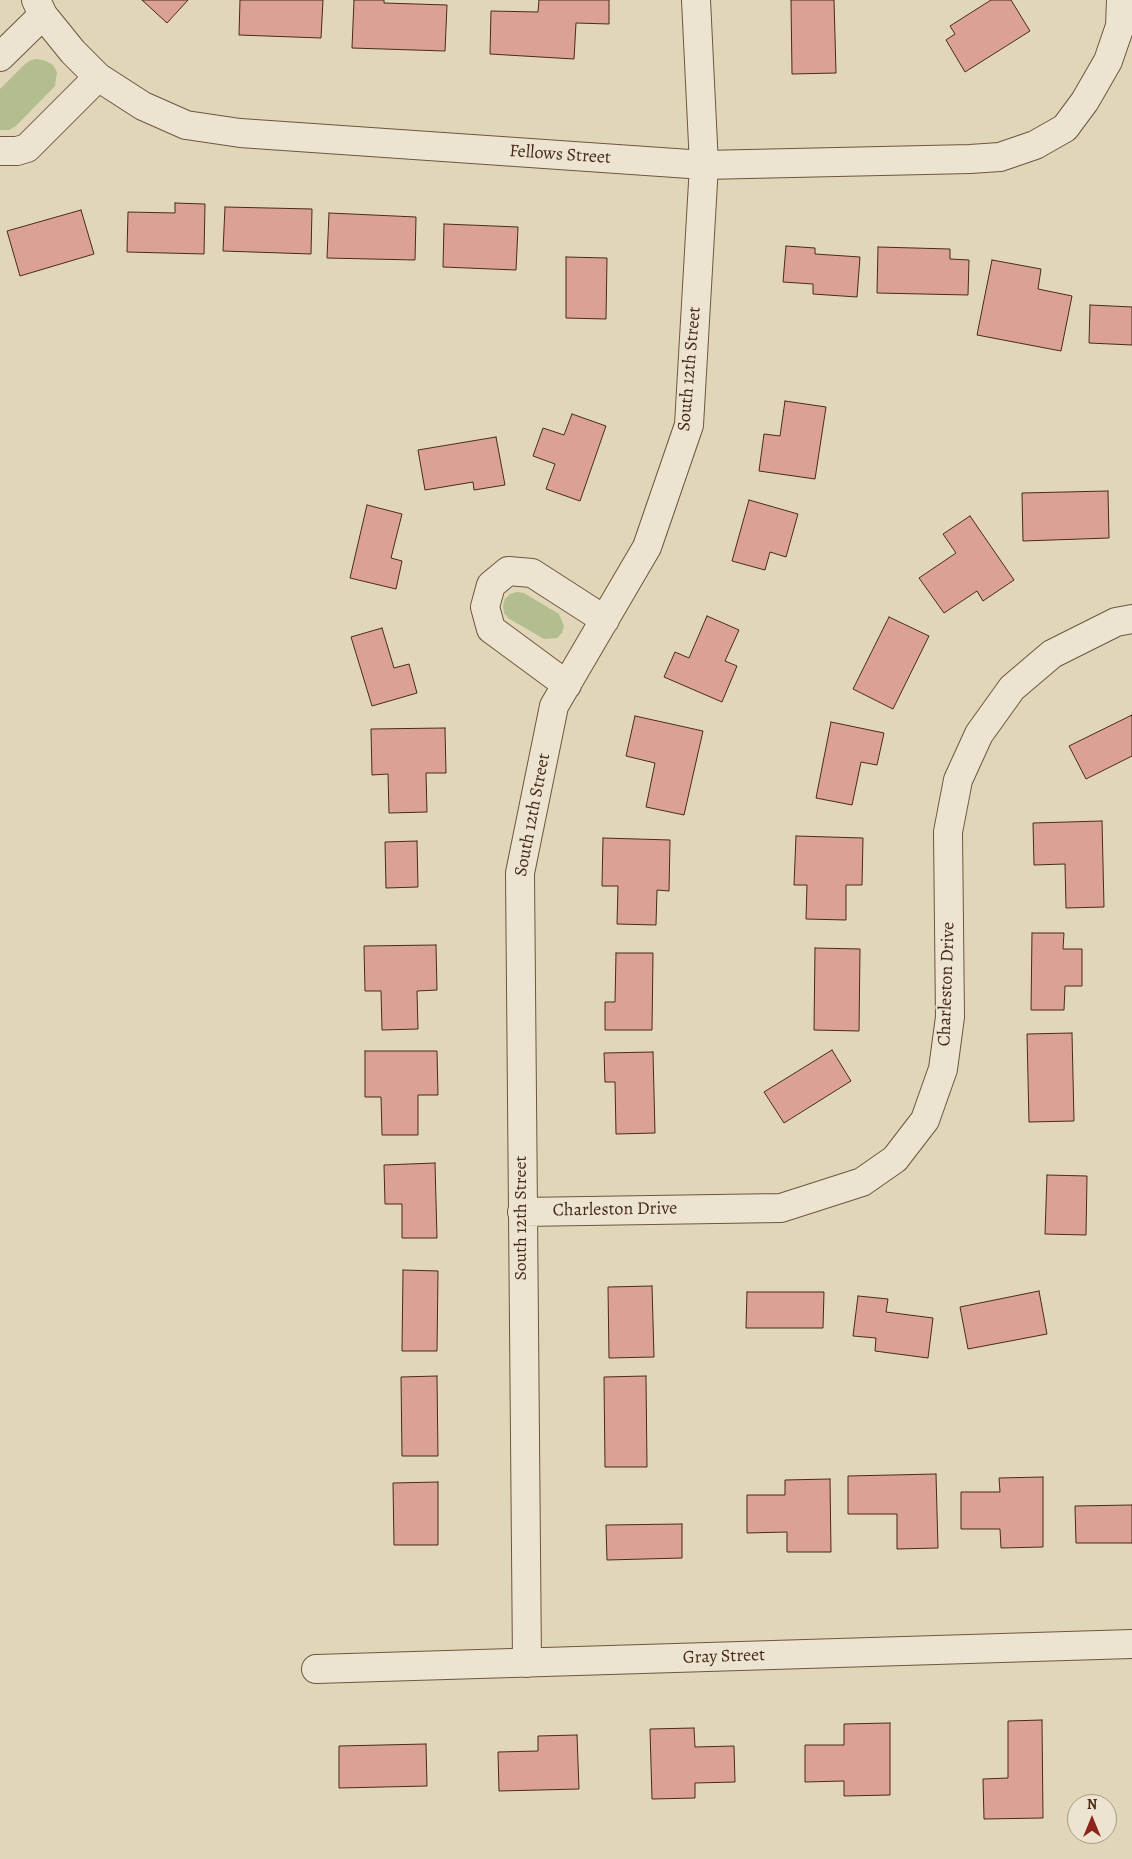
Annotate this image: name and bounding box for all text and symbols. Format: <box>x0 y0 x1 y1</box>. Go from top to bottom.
street label: Fellows Street <box>509 141 611 169</box>
street label: South 12th Street <box>674 306 706 432</box>
street label: South 12th Street <box>510 752 556 878</box>
street label: Charleston Drive <box>934 921 960 1047</box>
street label: South 12th Street <box>511 1155 533 1281</box>
street label: Charleston Drive <box>553 1198 677 1222</box>
street label: Gray Street <box>683 1645 765 1669</box>
north arrow <box>1067 1794 1117 1844</box>
text: N <box>1087 1795 1097 1814</box>

